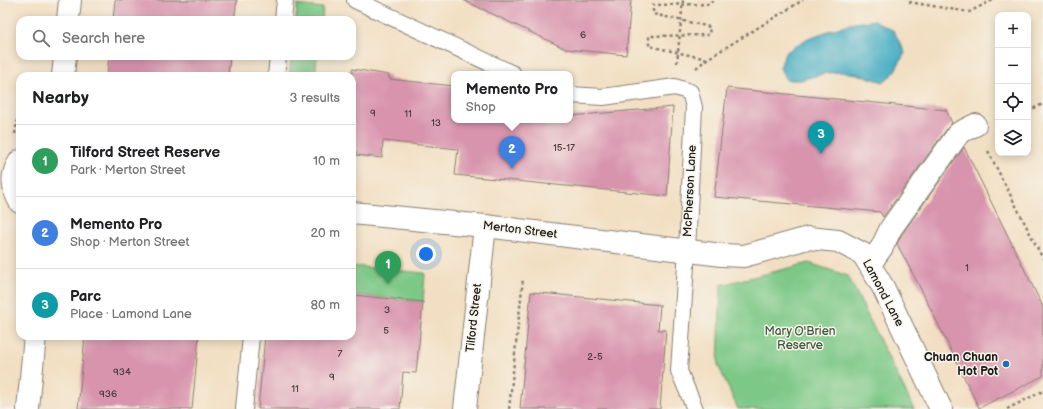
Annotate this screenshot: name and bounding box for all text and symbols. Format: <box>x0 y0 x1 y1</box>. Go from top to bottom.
map controls <box>995 12 1031 156</box>
button: + <box>995 12 1031 48</box>
search box <box>16 16 356 60</box>
icon: search <box>30 27 52 49</box>
text: Search here <box>62 29 145 48</box>
house number: 6 <box>580 29 586 41</box>
button: − <box>995 48 1031 84</box>
popup <box>451 71 573 123</box>
text: Memento Pro <box>466 80 558 99</box>
button: locate <box>995 84 1031 120</box>
text: Nearby <box>32 88 89 108</box>
text: 3 results <box>289 90 340 106</box>
text: Shop <box>466 99 496 115</box>
house number: 9 <box>370 107 376 119</box>
house number: 11 <box>404 108 412 120</box>
house number: 13 <box>431 117 441 129</box>
button: layers <box>995 120 1031 156</box>
pin: 3 <box>808 121 834 154</box>
pin: 2 <box>499 136 525 169</box>
house number: 15-17 <box>553 142 575 154</box>
text: Tilford Street Reserve <box>70 143 220 162</box>
street label: McPherson Lane <box>680 144 700 238</box>
text: 1 <box>42 153 48 169</box>
text: 10 m <box>313 153 340 169</box>
text: Park · Merton Street <box>70 162 186 178</box>
text: Memento Pro <box>70 215 162 234</box>
street label: Merton Street <box>482 218 558 242</box>
text: 2 <box>41 225 49 241</box>
text: 20 m <box>310 225 340 241</box>
text: Shop · Merton Street <box>70 234 189 250</box>
your location <box>416 244 436 264</box>
pin: 1 <box>375 251 401 284</box>
street label: Lamond Lane <box>859 257 907 329</box>
house number: 1 <box>965 262 969 274</box>
street label: Tilford Street <box>463 282 485 353</box>
text: Parc <box>70 287 101 306</box>
text: 3 <box>41 297 49 313</box>
text: 80 m <box>311 297 340 313</box>
house number: 3 <box>384 304 390 316</box>
text: Place · Lamond Lane <box>70 306 192 322</box>
park label: Mary O'Brien Reserve <box>764 324 836 353</box>
house number: 5 <box>383 325 389 337</box>
house number: 7 <box>338 348 343 360</box>
place label: Chuan Chuan Hot Pot <box>924 350 998 379</box>
house number: 2-5 <box>587 351 603 363</box>
marker: Chuan Chuan Hot Pot <box>1001 359 1011 369</box>
house number: 934 <box>113 366 131 378</box>
house number: 9 <box>329 371 335 383</box>
house number: 11 <box>291 383 299 395</box>
house number: 936 <box>99 388 117 400</box>

